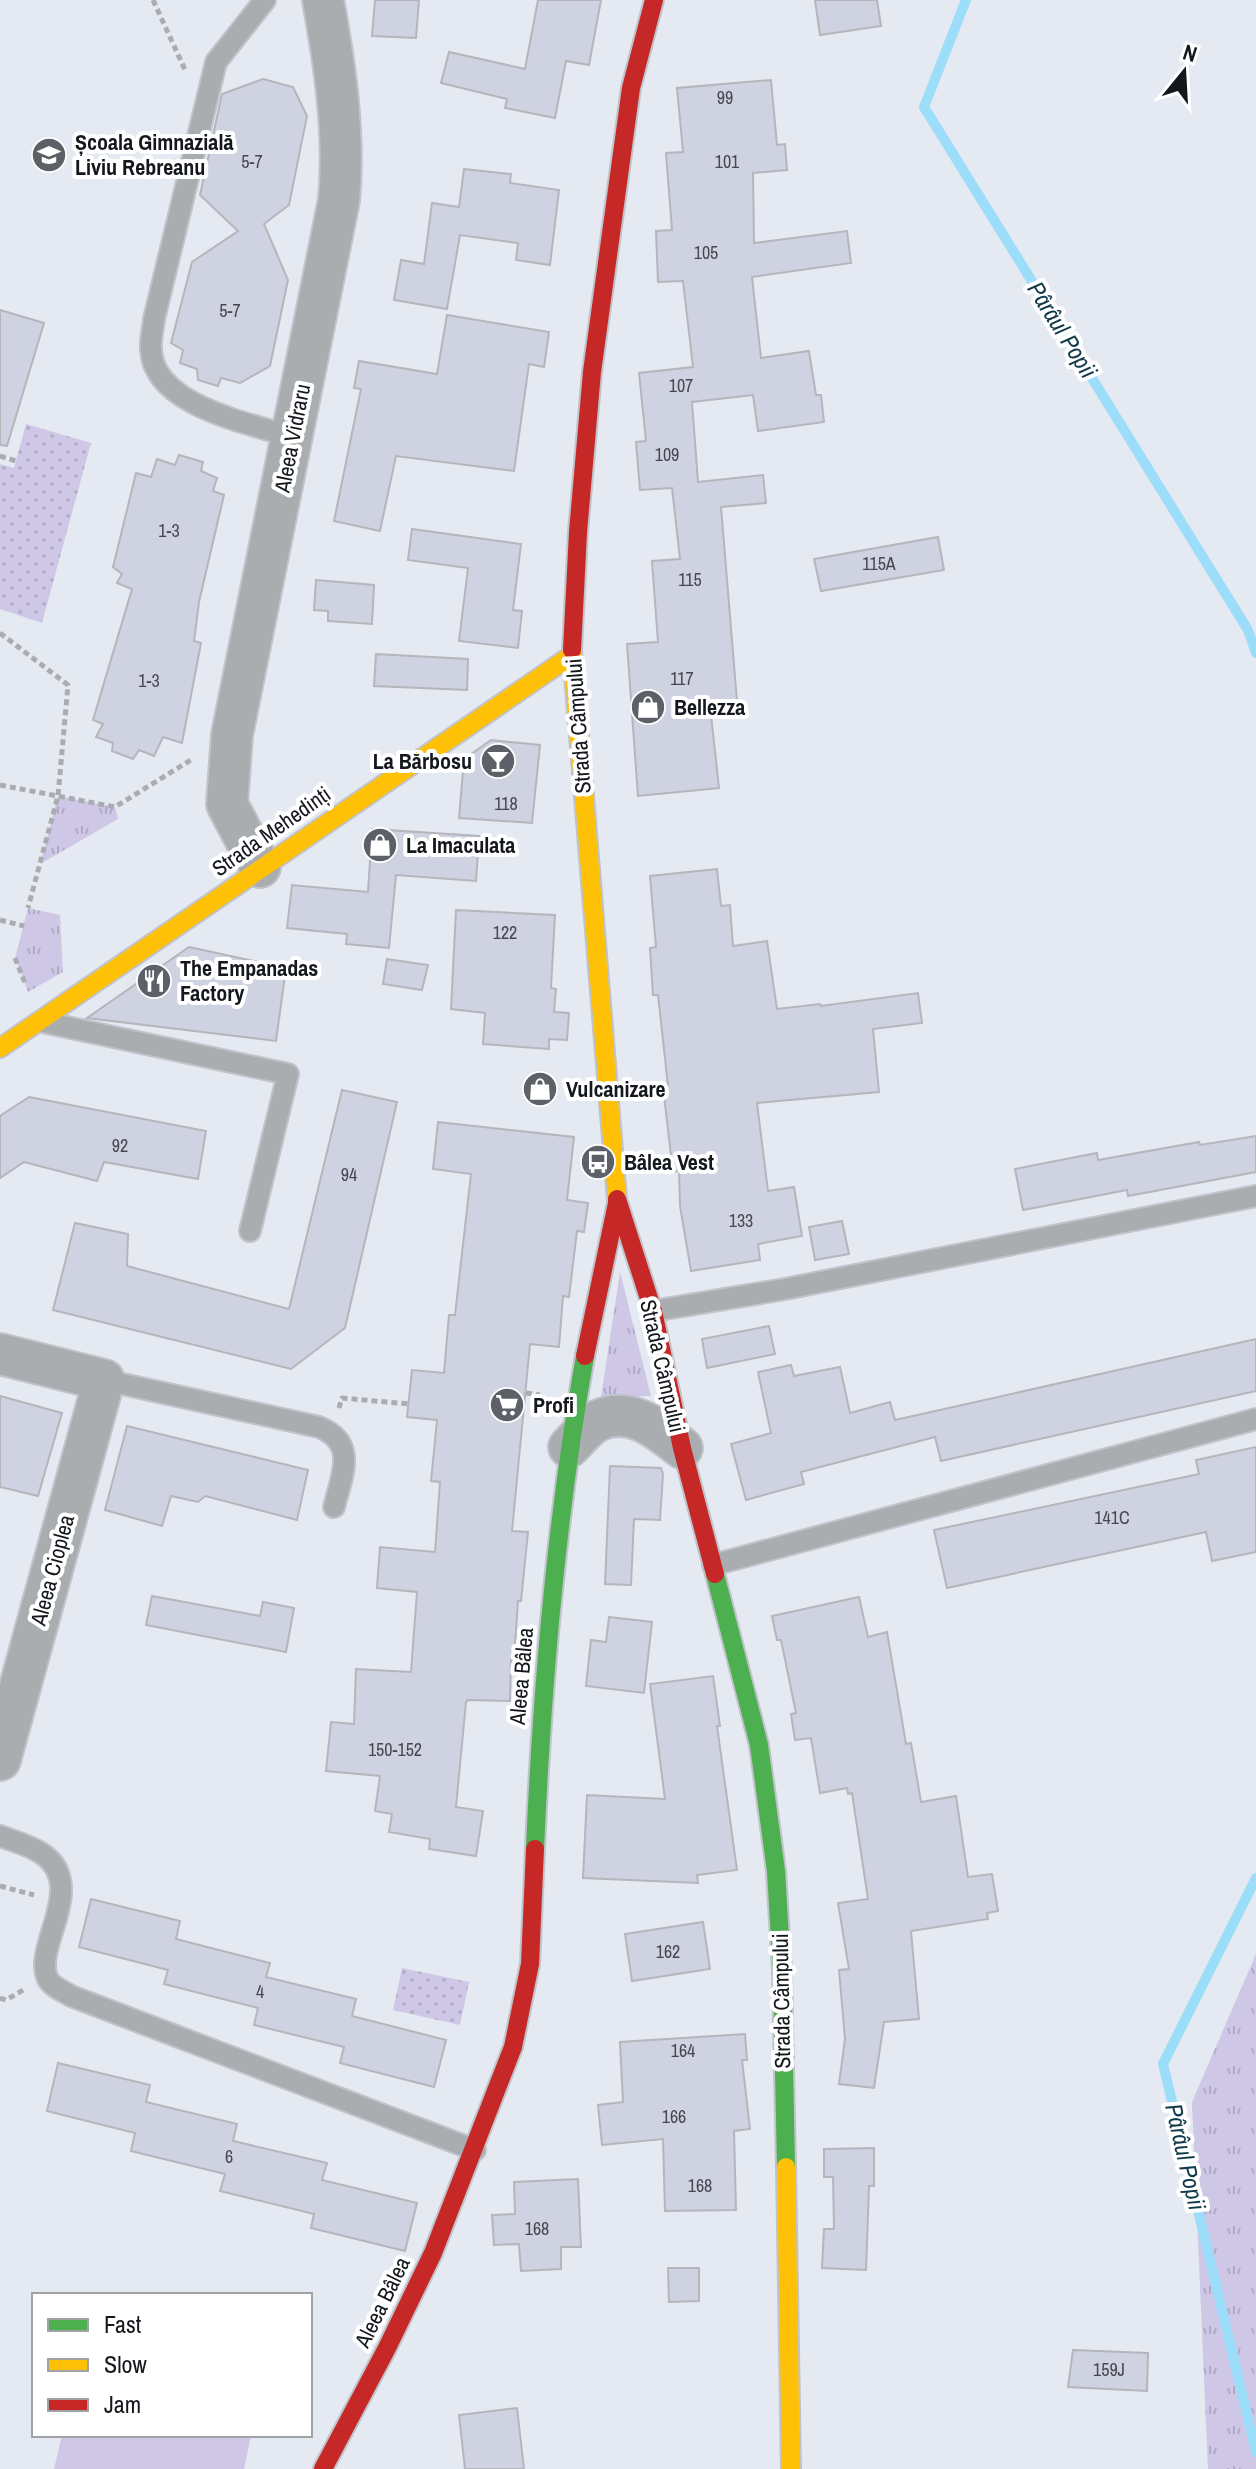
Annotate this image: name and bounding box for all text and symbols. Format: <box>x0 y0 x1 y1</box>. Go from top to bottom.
north arrow <box>1144 32 1224 112</box>
text: N <box>1179 37 1201 69</box>
house number: 99 <box>717 85 733 110</box>
place label: Școala Gimnazială Liviu Rebreanu <box>75 127 233 182</box>
school or university icon: Școala Gimnazială Liviu Rebreanu <box>30 136 68 174</box>
house number: 5-7 <box>241 149 263 174</box>
house number: 101 <box>715 149 740 174</box>
house number: 105 <box>694 240 718 265</box>
water label: Pârâul Popii <box>1021 275 1105 384</box>
house number: 5-7 <box>219 298 241 323</box>
house number: 107 <box>669 373 693 398</box>
street label: Aleea Vidraru <box>267 381 317 496</box>
house number: 109 <box>655 442 679 467</box>
house number: 1-3 <box>158 518 180 543</box>
house number: 115A <box>862 551 896 576</box>
house number: 115 <box>678 567 702 592</box>
street label: Strada Câmpului <box>558 657 598 795</box>
house number: 117 <box>670 666 694 691</box>
house number: 1-3 <box>138 668 160 693</box>
shop icon: Bellezza <box>629 688 667 726</box>
place label: Bellezza <box>674 692 745 722</box>
bar icon: La Bărbosu <box>479 742 517 780</box>
place label: La Bărbosu <box>373 746 472 776</box>
street label: Strada Mehedinți <box>206 779 336 883</box>
house number: 118 <box>494 791 518 816</box>
shop icon: La Imaculata <box>361 826 399 864</box>
place label: La Imaculata <box>406 830 515 860</box>
house number: 122 <box>493 920 517 945</box>
place label: The Empanadas Factory <box>180 953 318 1008</box>
restaurant icon: The Empanadas Factory <box>135 962 173 1000</box>
shop icon: Vulcanizare <box>521 1070 559 1108</box>
place label: Vulcanizare <box>566 1074 666 1104</box>
house number: 92 <box>112 1133 128 1158</box>
bus stop icon: Bâlea Vest <box>579 1143 617 1181</box>
place label: Bâlea Vest <box>624 1147 714 1177</box>
house number: 94 <box>341 1162 357 1187</box>
house number: 133 <box>729 1208 753 1233</box>
street label: Strada Câmpului <box>633 1297 693 1435</box>
supermarket icon: Profi <box>488 1386 526 1424</box>
place label: Profi <box>533 1390 574 1420</box>
house number: 141C <box>1094 1505 1130 1530</box>
street label: Aleea Cioplea <box>23 1511 81 1630</box>
street label: Aleea Bâlea <box>502 1626 540 1727</box>
house number: 150-152 <box>368 1737 422 1762</box>
street label: Strada Câmpului <box>765 1933 797 2069</box>
house number: 162 <box>656 1939 680 1964</box>
house number: 4 <box>256 1979 264 2004</box>
house number: 164 <box>671 2038 695 2063</box>
water label: Pârâul Popii <box>1158 2100 1214 2214</box>
house number: 166 <box>662 2104 686 2129</box>
house number: 6 <box>225 2144 233 2169</box>
house number: 168 <box>688 2173 712 2198</box>
house number: 168 <box>525 2216 549 2241</box>
street label: Aleea Bâlea <box>347 2252 417 2353</box>
legend <box>32 2293 312 2437</box>
text: Fast <box>104 2308 142 2340</box>
text: Slow <box>104 2348 147 2380</box>
house number: 159J <box>1093 2357 1125 2382</box>
text: Jam <box>104 2388 141 2420</box>

